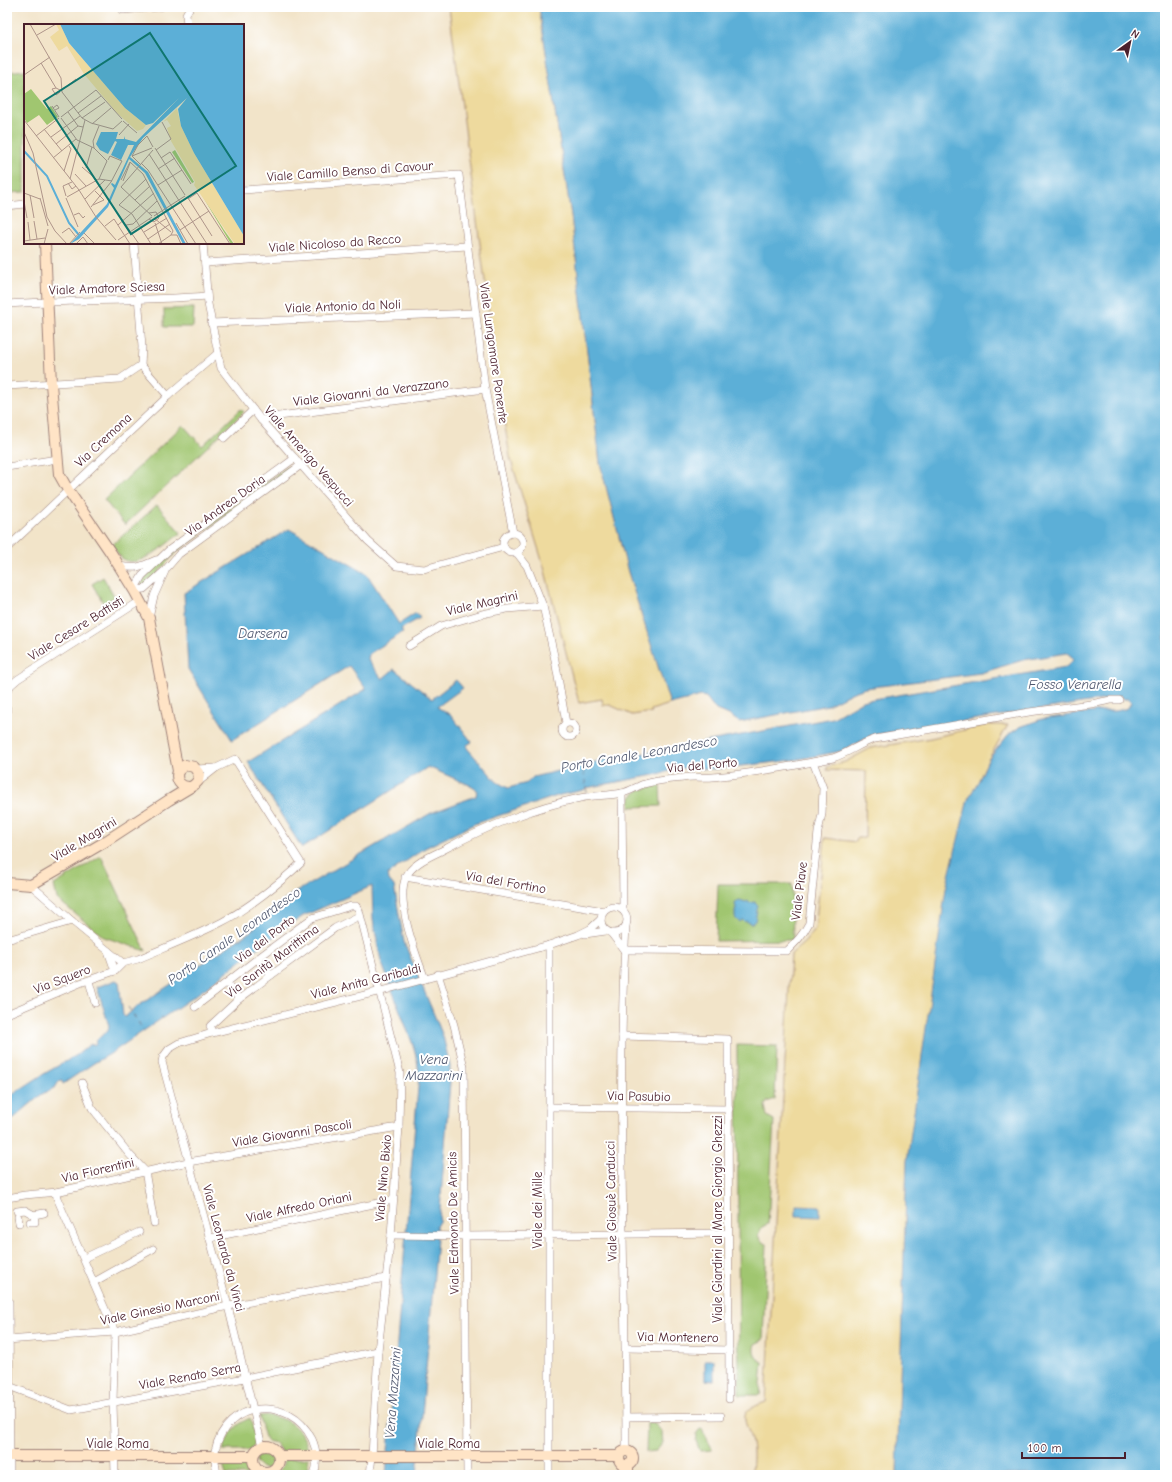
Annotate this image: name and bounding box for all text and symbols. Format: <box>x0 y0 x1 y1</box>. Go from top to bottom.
north arrow <box>1110 22 1150 62</box>
inset map <box>24 24 244 244</box>
text: N <box>1129 27 1142 41</box>
street label: Viale Camillo Benso di Cavour <box>266 158 435 184</box>
street label: Viale Nicoloso da Recco <box>268 231 402 255</box>
street label: Viale Amatore Sciesa <box>49 278 165 298</box>
street label: Viale Lungomare Ponente <box>477 282 511 425</box>
street label: Viale Antonio da Noli <box>285 296 401 316</box>
street label: Viale Giovanni da Verazzano <box>292 375 450 409</box>
street label: Viale Amerigo Vespucci <box>261 403 357 509</box>
street label: Via Cremona <box>72 410 134 470</box>
street label: Via Andrea Doria <box>182 471 268 539</box>
street label: Viale Magrini <box>445 587 519 619</box>
street label: Viale Cesare Battisti <box>25 593 127 663</box>
water label: Darsena <box>238 625 288 642</box>
water label: Fosso Venarella <box>1028 676 1122 693</box>
water label: Porto Canale Leonardesco <box>560 732 718 776</box>
street label: Via del Porto <box>666 754 738 776</box>
street label: Viale Magrini <box>49 814 119 864</box>
street label: Viale Piave <box>788 860 810 921</box>
street label: Via del Fortino <box>465 868 547 896</box>
water label: Porto Canale Leonardesco <box>164 884 304 988</box>
street label: Via del Porto <box>232 912 298 966</box>
street label: Via Sanità Marittima <box>222 921 322 1001</box>
street label: Viale Anita Garibaldi <box>309 960 423 1002</box>
street label: Via Squero <box>31 961 93 997</box>
water label: Vena Mazzarini <box>404 1051 464 1084</box>
street label: Via Pasubio <box>607 1088 671 1104</box>
street label: Viale Giardini al Mare Giorgio Ghezzi <box>710 1115 725 1323</box>
street label: Viale Giovanni Pascoli <box>231 1116 353 1150</box>
street label: Viale Nino Bixio <box>372 1134 394 1222</box>
street label: Viale Giosuè Carducci <box>602 1140 620 1262</box>
street label: Viale Edmondo De Amicis <box>444 1151 462 1295</box>
street label: Via Fiorentini <box>60 1154 136 1186</box>
street label: Viale dei Mille <box>530 1171 545 1249</box>
street label: Viale Leonardo da Vinci <box>200 1183 248 1313</box>
street label: Viale Alfredo Oriani <box>245 1189 353 1225</box>
street label: Viale Ginesio Marconi <box>99 1288 221 1328</box>
street label: Via Montenero <box>637 1329 719 1345</box>
water label: Vena Mazzarini <box>381 1346 405 1439</box>
street label: Viale Renato Serra <box>138 1360 242 1392</box>
scale bar <box>1022 1434 1125 1460</box>
street label: Viale Roma <box>87 1436 149 1451</box>
street label: Viale Roma <box>418 1436 480 1451</box>
text: 100 m <box>1028 1441 1061 1455</box>

